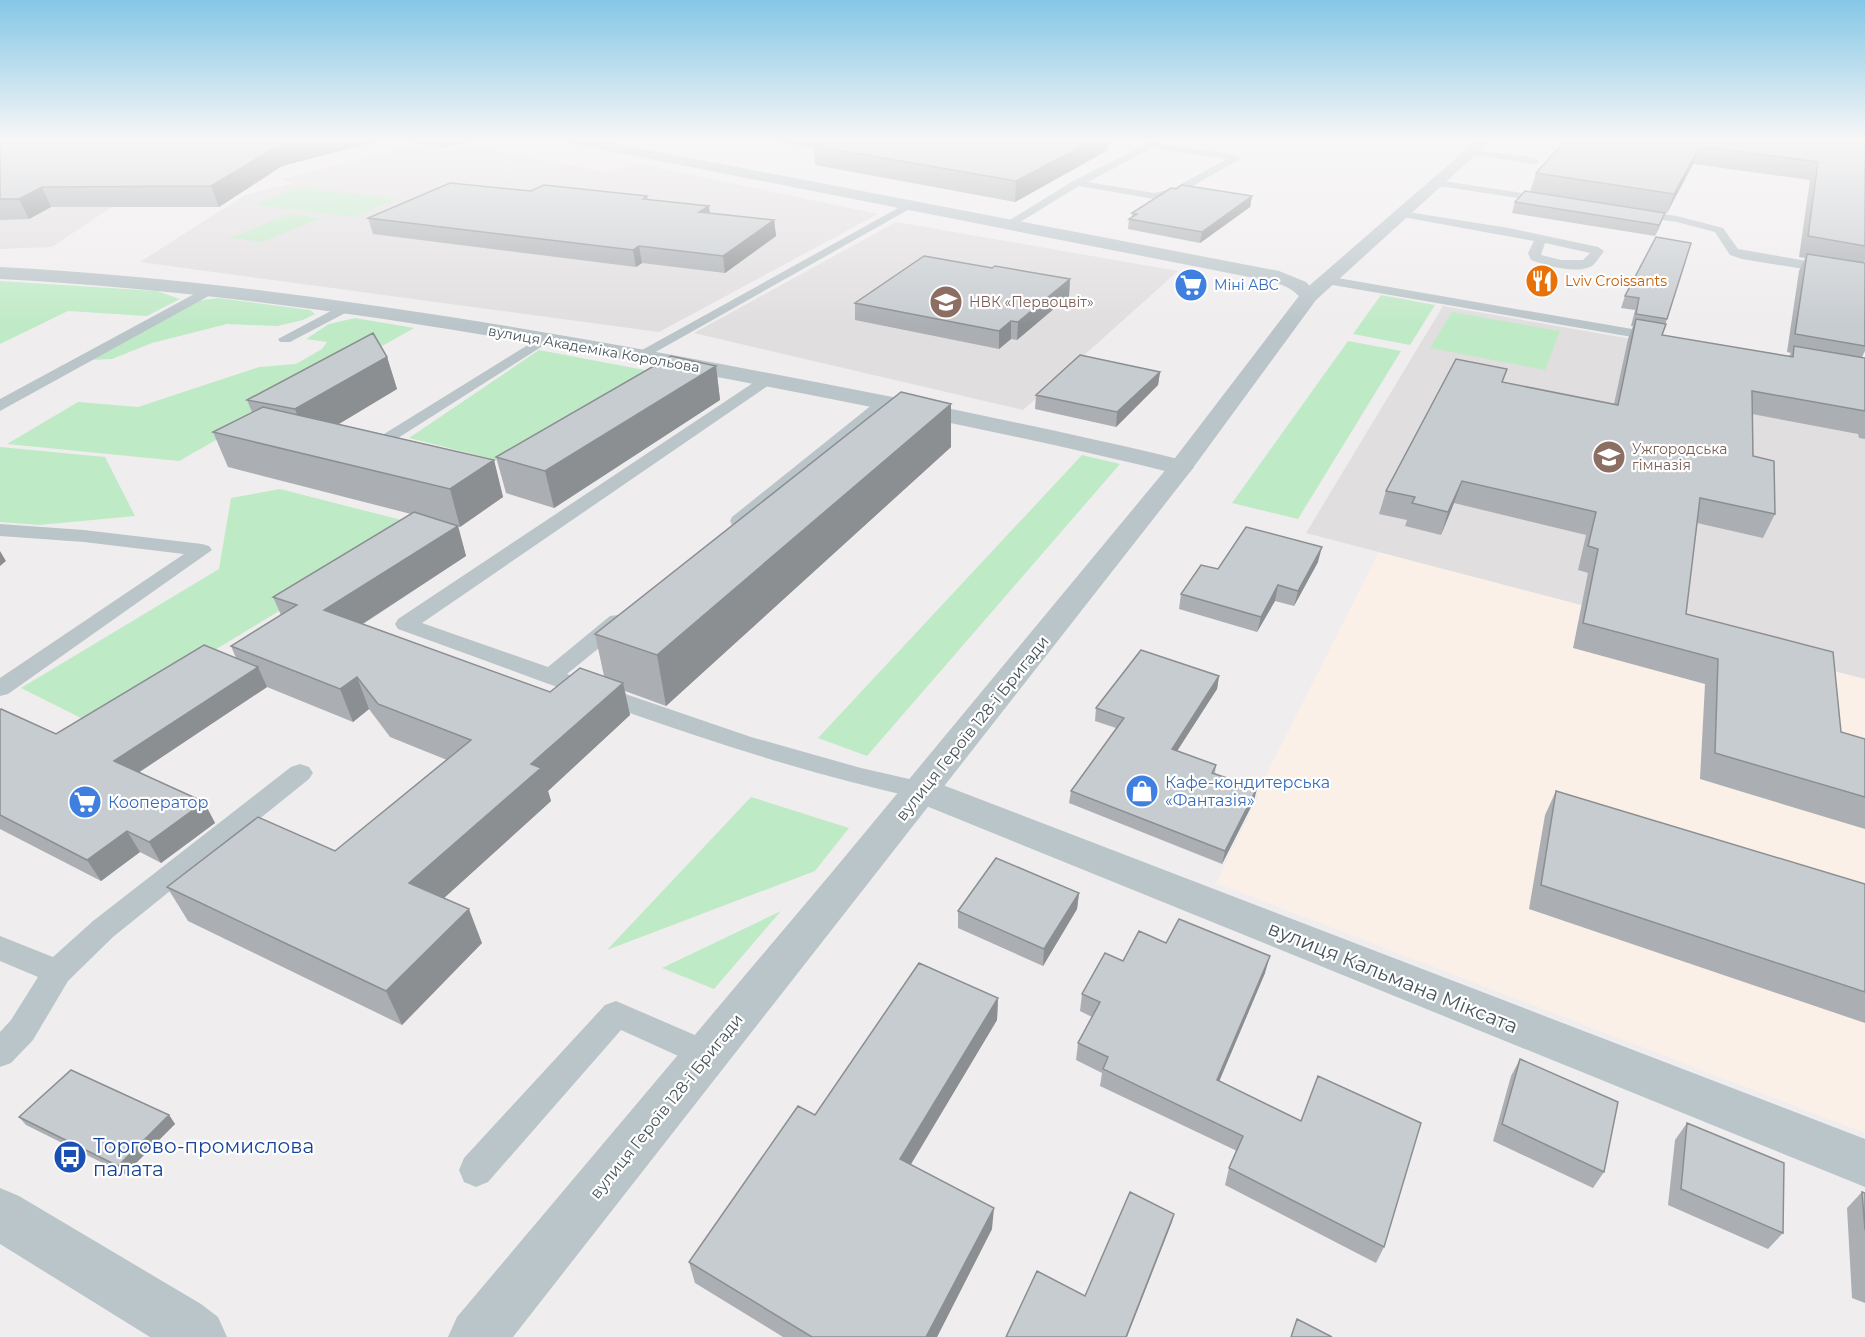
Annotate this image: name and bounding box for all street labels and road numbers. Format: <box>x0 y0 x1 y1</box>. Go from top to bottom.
street label: вулиця Академіка Корольова <box>487 322 701 376</box>
street label: вулиця Героїв 128-ї Бригади <box>892 632 1053 825</box>
street label: вулиця Кальмана Міксата <box>1265 916 1521 1038</box>
street label: вулиця Героїв 128-ї Бригади <box>586 1010 747 1203</box>

